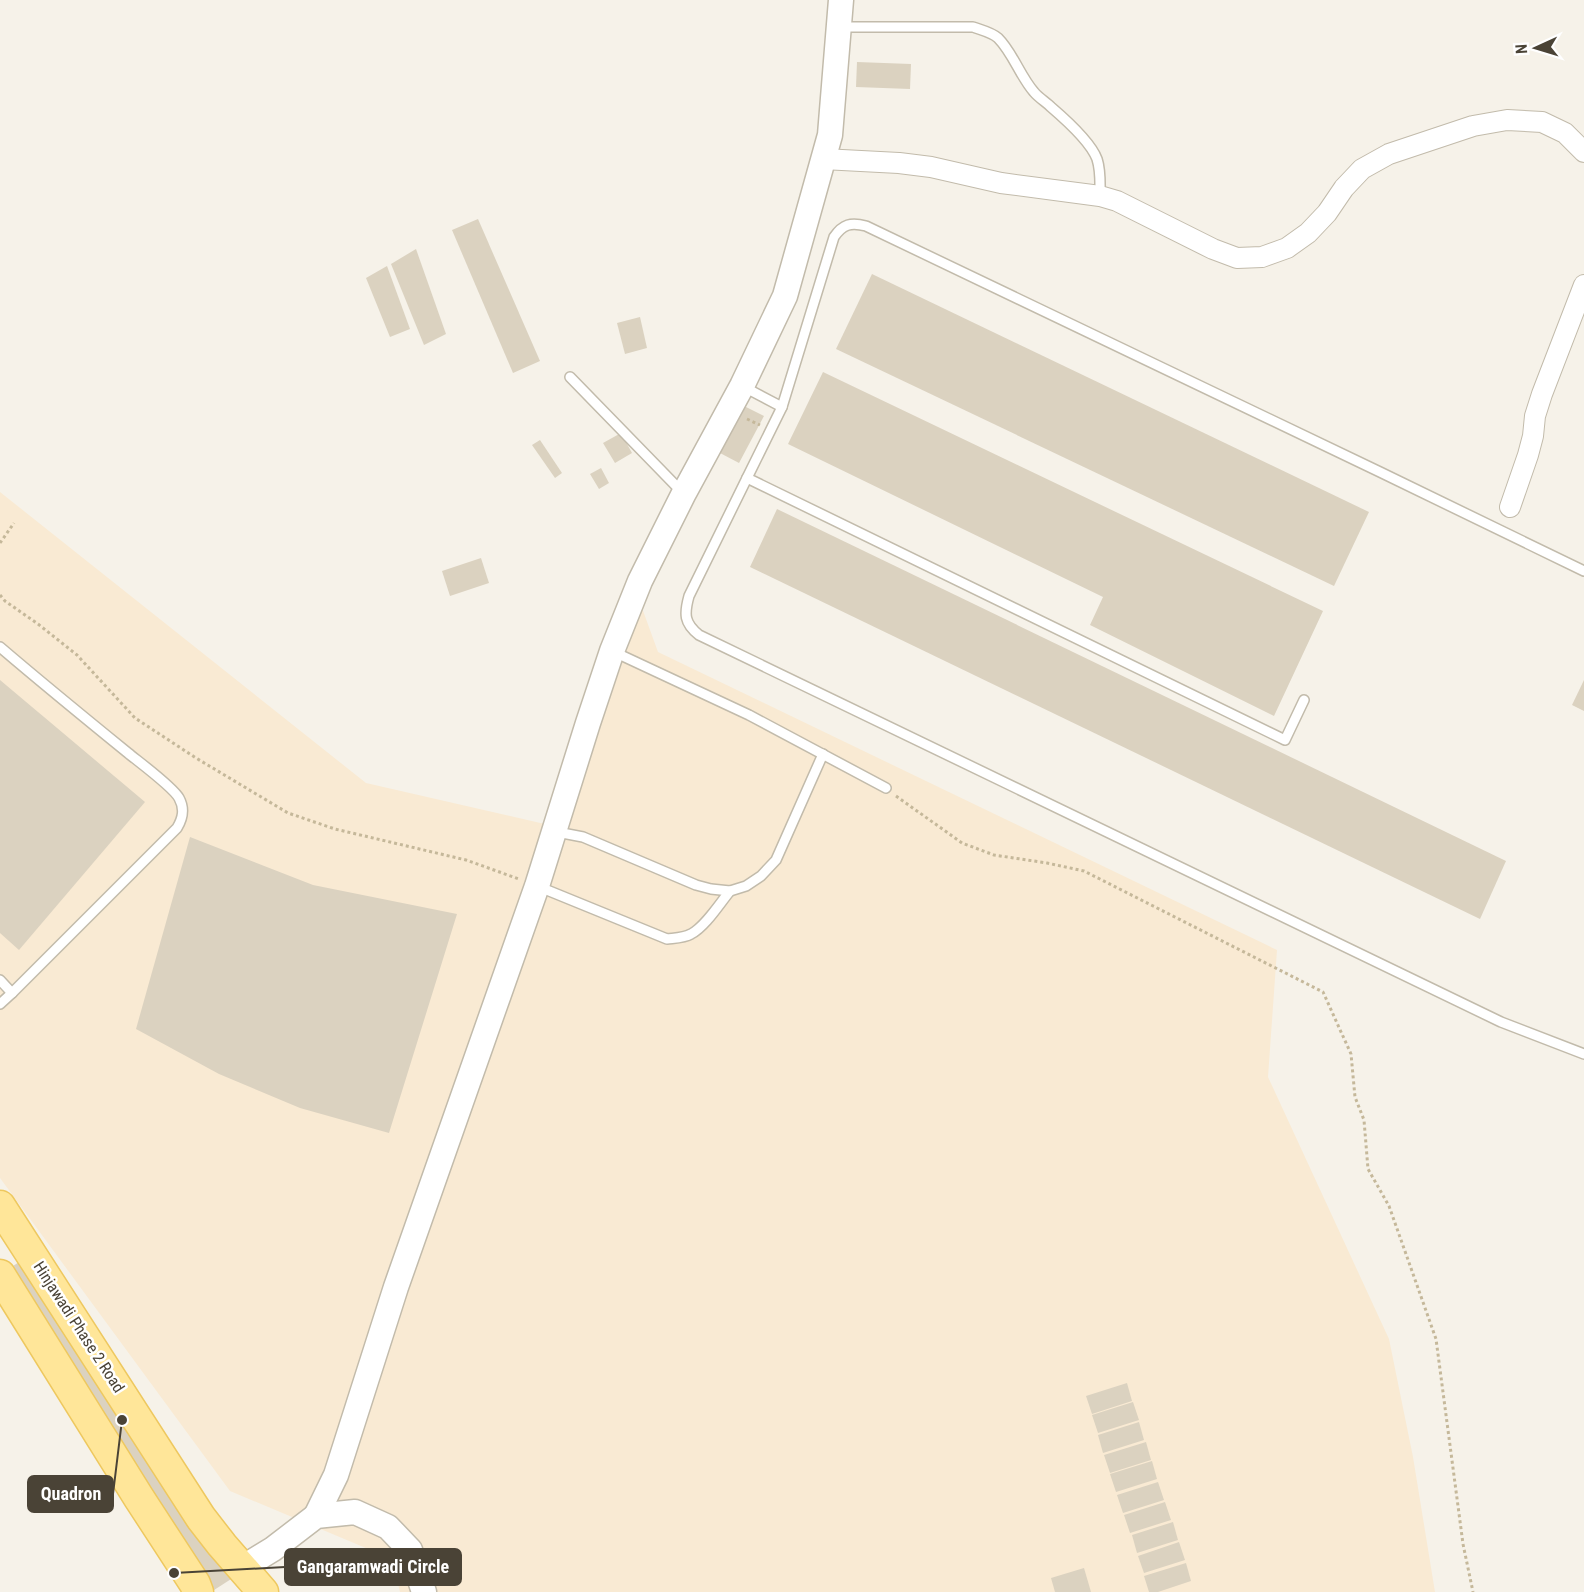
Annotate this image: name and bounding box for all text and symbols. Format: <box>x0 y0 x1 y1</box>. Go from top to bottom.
north arrow <box>1506 18 1566 78</box>
text: N <box>1512 43 1531 55</box>
street label: Hinjawadi Phase 2 Road <box>30 1258 128 1396</box>
callout: Quadron <box>28 1476 113 1512</box>
text: Quadron <box>41 1483 101 1504</box>
callout: Gangaramwadi Circle <box>285 1549 461 1585</box>
text: Gangaramwadi Circle <box>297 1556 450 1577</box>

